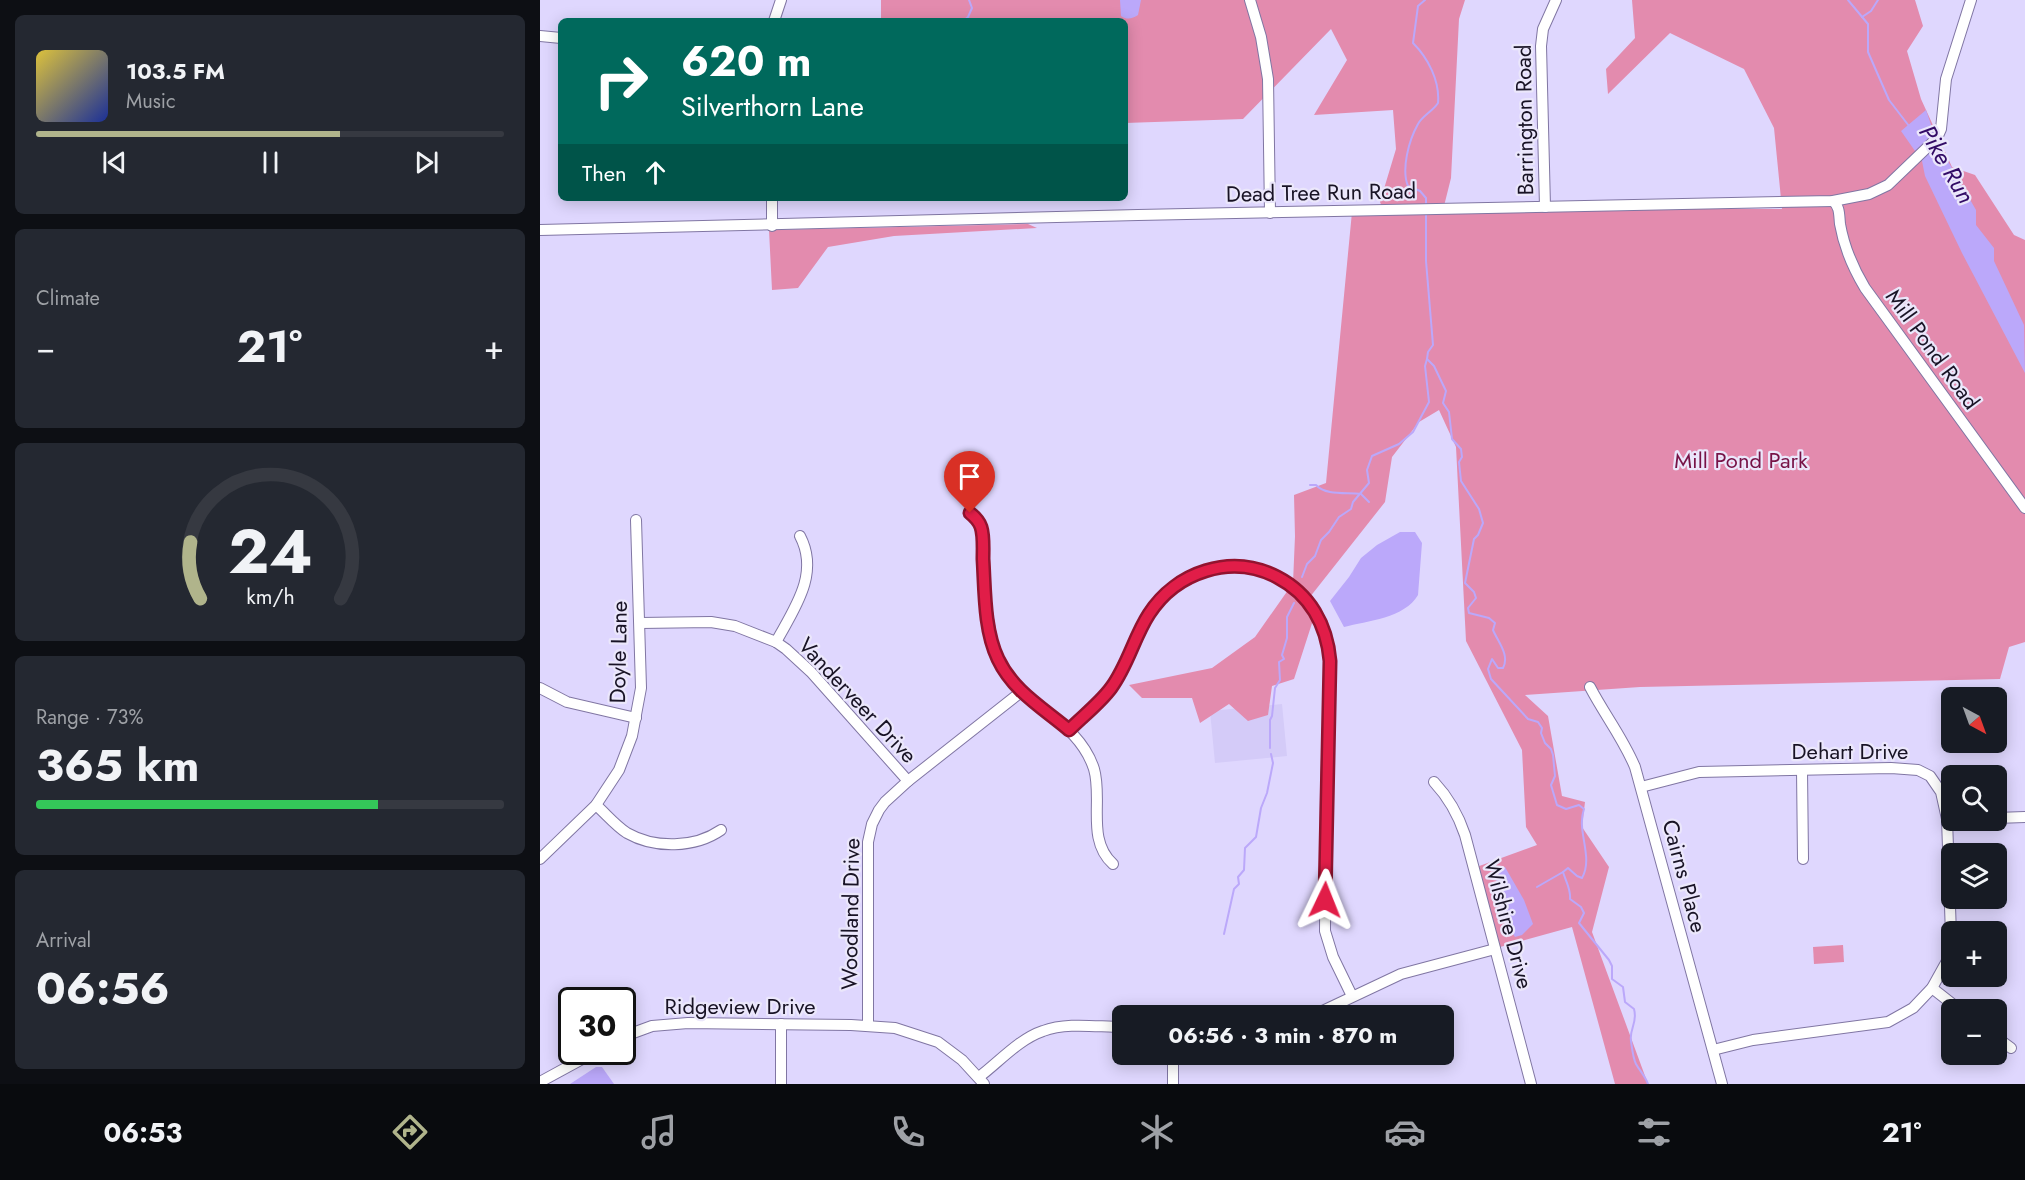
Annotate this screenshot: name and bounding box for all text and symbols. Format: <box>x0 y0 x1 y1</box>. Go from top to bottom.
text: 620 m <box>681 31 812 92</box>
icon: right <box>582 42 660 120</box>
street label: Barrington Road <box>1507 44 1541 196</box>
text: 103.5 FM <box>126 55 225 87</box>
text: Music <box>126 87 176 116</box>
text: Silverthorn Lane <box>681 87 864 126</box>
water label: Pike Run <box>1910 118 1984 210</box>
icon: previous <box>98 146 131 179</box>
icon: pause <box>254 146 287 179</box>
icon: next <box>410 146 443 179</box>
icon: ahead <box>639 156 672 189</box>
text: Then <box>582 157 627 189</box>
street label: Dead Tree Run Road <box>1226 174 1416 210</box>
street label: Mill Pond Road <box>1878 282 1988 416</box>
text: Climate <box>36 284 100 313</box>
text: 21° <box>237 314 302 379</box>
text: − <box>36 324 55 371</box>
text: + <box>484 324 504 371</box>
park label: Mill Pond Park <box>1674 444 1808 476</box>
pin <box>944 451 995 513</box>
icon: arrive <box>953 460 986 493</box>
text: 24 <box>228 506 312 596</box>
text: km/h <box>246 581 294 612</box>
street label: Doyle Lane <box>601 600 635 704</box>
street label: Vanderveer Drive <box>791 630 925 770</box>
north arrow <box>1941 687 2007 753</box>
map controls <box>1941 687 2007 1065</box>
text: Range · 73% <box>36 703 143 732</box>
text: 365 km <box>36 733 199 798</box>
street label: Dehart Drive <box>1792 735 1908 767</box>
button: search <box>1941 765 2007 831</box>
street label: Cairns Place <box>1655 816 1715 936</box>
street label: Woodland Drive <box>833 838 867 990</box>
button: layers <box>1941 843 2007 909</box>
street label: Wilshire Drive <box>1476 856 1542 992</box>
position arrow <box>1293 868 1357 932</box>
button: + <box>1941 921 2007 987</box>
text: Arrival <box>36 926 91 955</box>
text: 06:56 <box>36 956 170 1021</box>
speed limit sign: 30 <box>558 987 636 1065</box>
street label: Ridgeview Drive <box>665 990 816 1022</box>
button: − <box>1941 999 2007 1065</box>
text: 06:56 · 3 min · 870 m <box>1169 1019 1397 1051</box>
icon: directions <box>389 1111 431 1153</box>
icon: music <box>638 1111 680 1153</box>
icon: phone <box>887 1111 929 1153</box>
icon: climate <box>1136 1111 1178 1153</box>
icon: car <box>1384 1111 1426 1153</box>
icon: filters <box>1633 1111 1675 1153</box>
text: 06:53 <box>103 1113 182 1152</box>
text: 21° <box>1882 1113 1922 1152</box>

